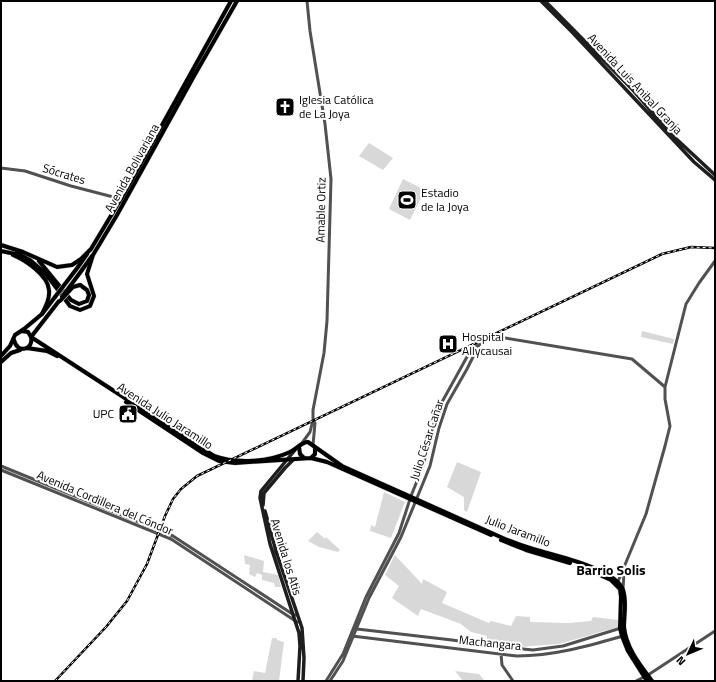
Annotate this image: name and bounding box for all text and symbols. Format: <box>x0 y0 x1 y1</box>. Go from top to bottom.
street label: Avenida Luis Anibal Granja <box>583 29 687 138</box>
place label: Iglesia Católica de La Joya <box>299 90 373 123</box>
church icon: Iglesia Católica de La Joya <box>274 96 296 118</box>
street label: Avenida Bolivariana <box>99 120 164 216</box>
street label: Sócrates <box>40 158 88 189</box>
street label: Amable Ortiz <box>310 177 331 243</box>
place label: Estadio de la Joya <box>421 183 469 216</box>
sports icon: Estadio de la Joya <box>396 189 418 211</box>
place label: Hospital Allycausai <box>462 327 512 360</box>
hospital icon: Hospital Allycausai <box>437 333 459 355</box>
street label: Avenida Julio Jaramillo <box>113 377 217 454</box>
street label: Julio César Cañar <box>404 397 449 483</box>
public building icon: UPC <box>117 403 139 425</box>
place label: UPC <box>93 404 114 423</box>
street label: Avenida Cordillera del Cóndor <box>34 465 176 540</box>
street label: Julio Jaramillo <box>483 509 554 552</box>
street label: Avenida los Atis <box>266 516 307 598</box>
district label: Barrio Solis <box>576 559 646 580</box>
street label: Machangara <box>458 630 522 655</box>
north arrow <box>668 634 708 674</box>
text: N <box>672 653 689 669</box>

